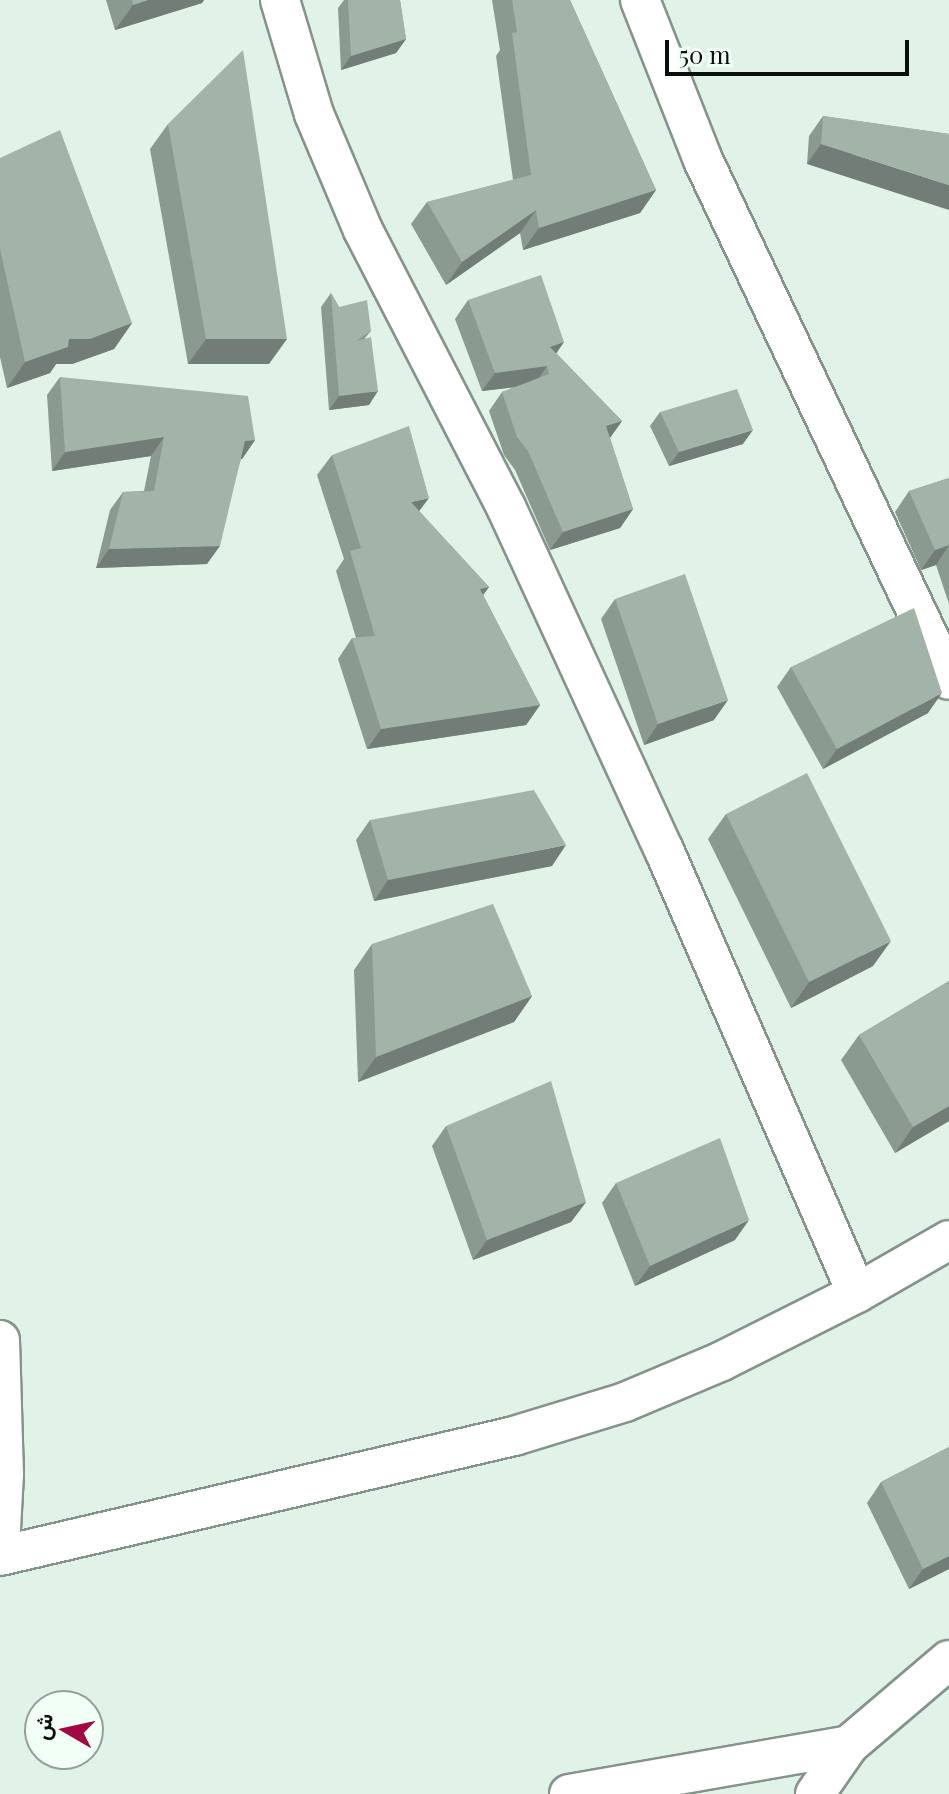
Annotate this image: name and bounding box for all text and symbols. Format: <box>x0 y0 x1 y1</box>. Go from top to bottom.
scale bar <box>669 24 913 74</box>
text: 50 m <box>679 38 731 70</box>
north arrow <box>24 1690 104 1770</box>
text: ش <box>25 1711 59 1742</box>

